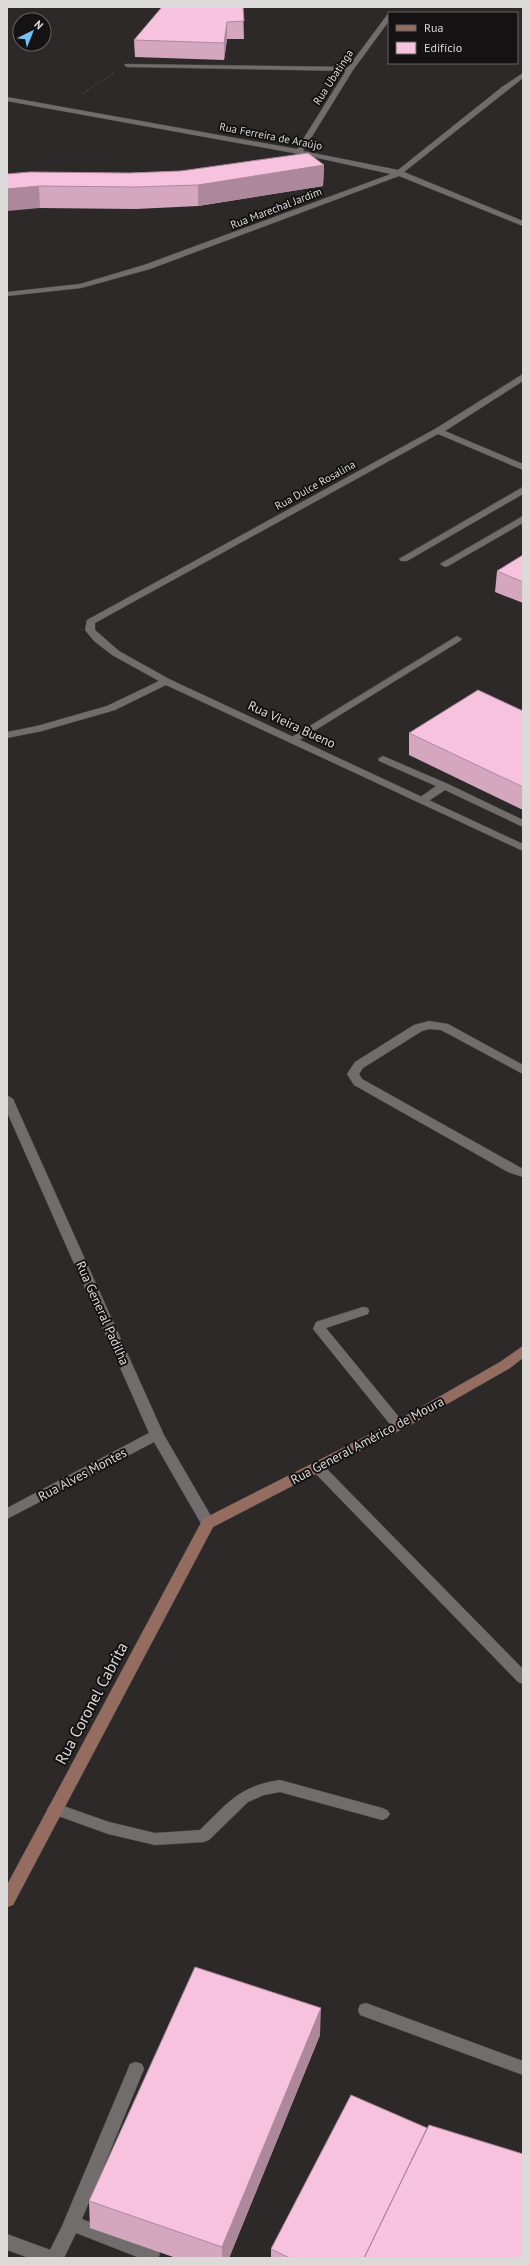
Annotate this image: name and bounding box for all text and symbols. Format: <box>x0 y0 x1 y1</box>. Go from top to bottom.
north arrow <box>12 12 52 52</box>
legend <box>388 12 518 64</box>
text: N <box>31 17 46 32</box>
text: Rua <box>424 20 443 35</box>
text: Edifício <box>424 40 462 55</box>
street label: Rua Ubatinga <box>310 47 356 107</box>
street label: Rua Ferreira de Araújo <box>218 119 324 153</box>
street label: Rua Marechal Jardim <box>228 184 324 232</box>
street label: Rua Dulce Rosalina <box>272 457 358 513</box>
street label: Rua Vieira Bueno <box>245 697 338 752</box>
street label: Rua General Padilha <box>72 1259 133 1368</box>
street label: Rua General Américo de Moura <box>288 1393 447 1488</box>
street label: Rua Alves Montes <box>35 1444 129 1505</box>
street label: Rua Coronel Cabrita <box>50 1638 132 1768</box>

